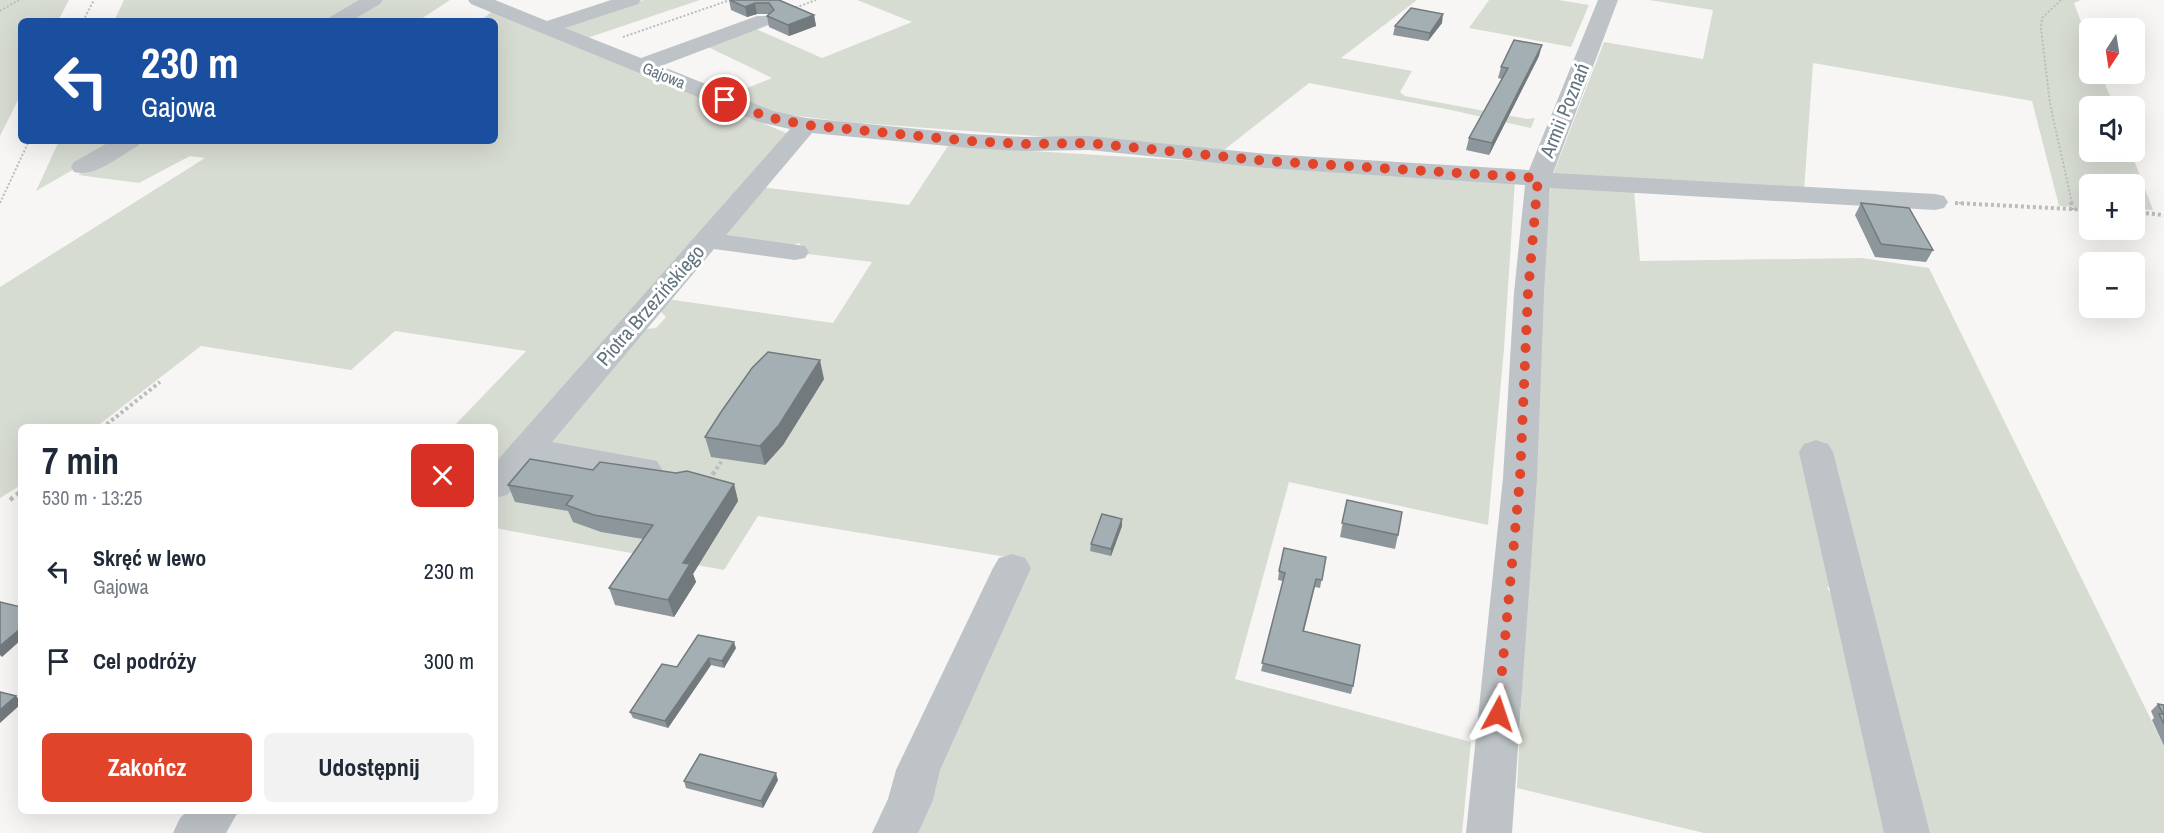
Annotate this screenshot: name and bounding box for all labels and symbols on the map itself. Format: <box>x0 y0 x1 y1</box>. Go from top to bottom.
north arrow <box>2079 18 2145 84</box>
street label: Gajowa <box>639 56 689 94</box>
street label: Armii Poznań <box>1532 59 1595 162</box>
pin <box>699 74 750 125</box>
street label: Piotra Brzezińskiego <box>590 239 710 371</box>
position arrow <box>1466 682 1530 746</box>

